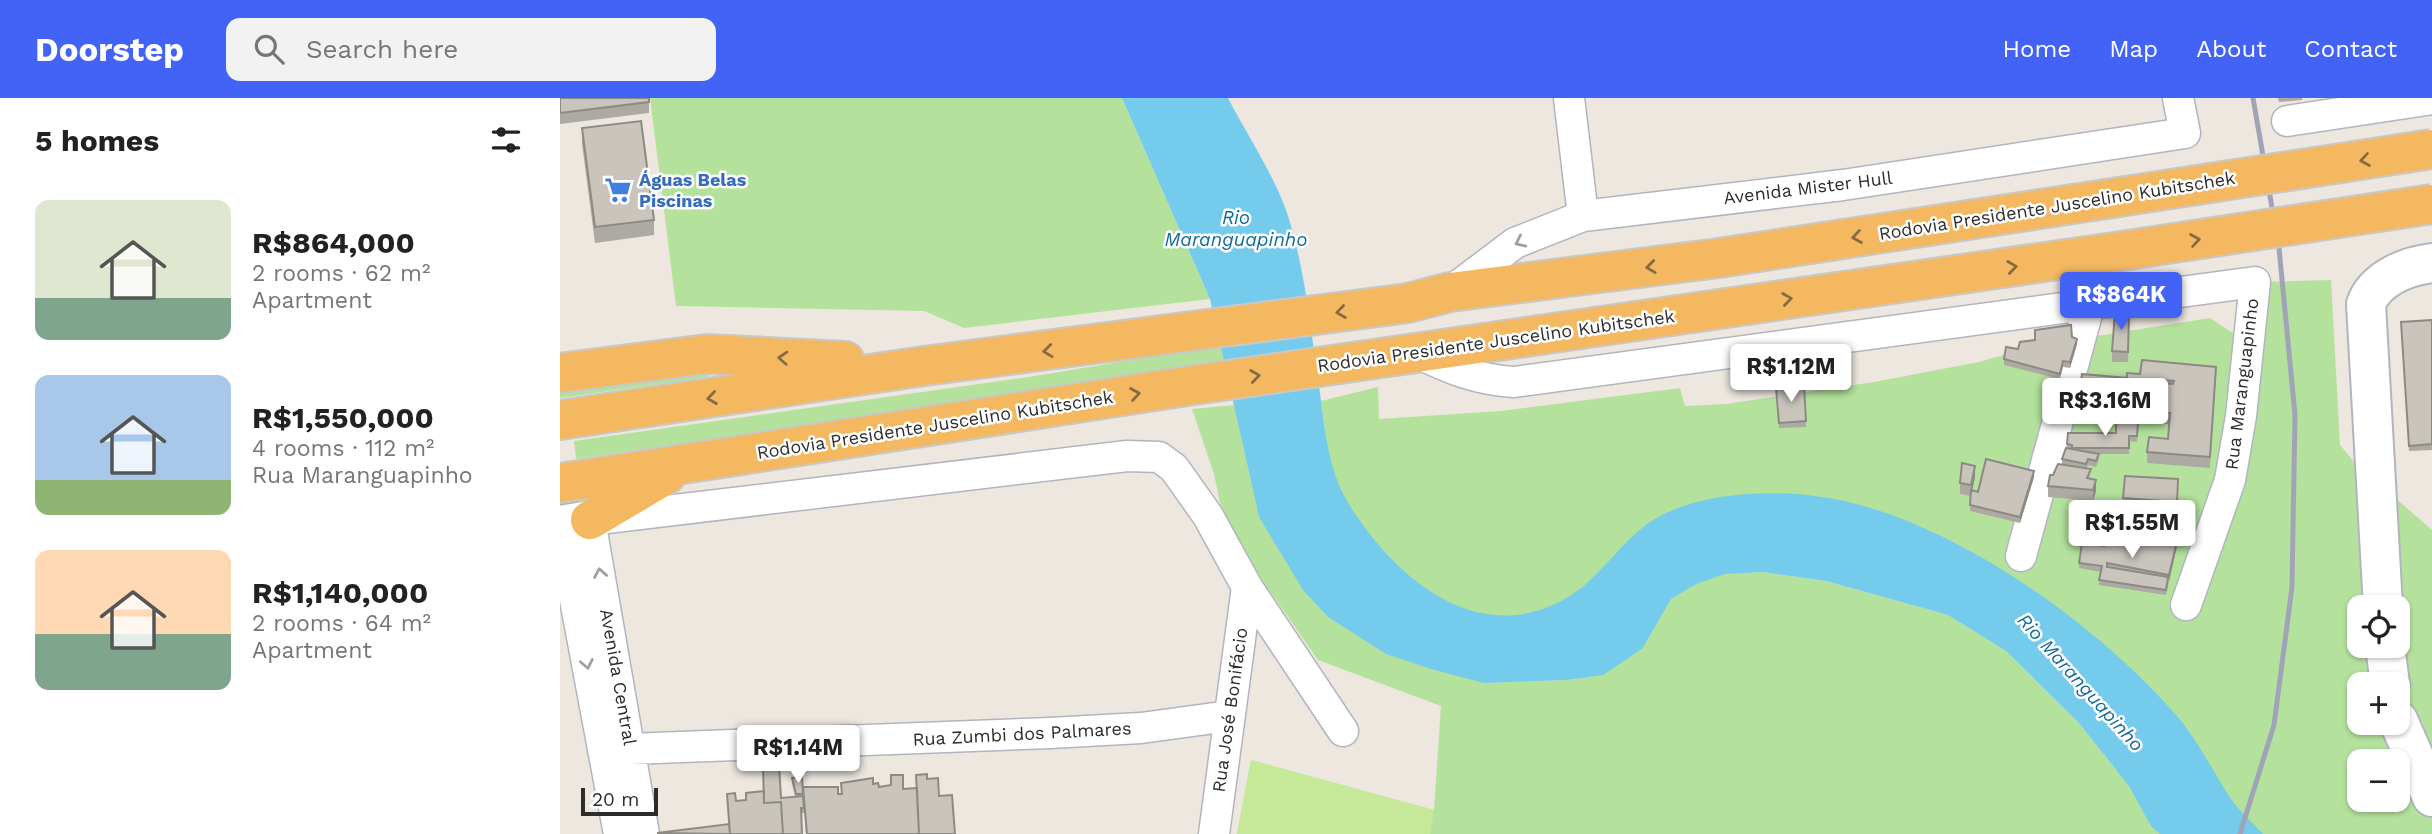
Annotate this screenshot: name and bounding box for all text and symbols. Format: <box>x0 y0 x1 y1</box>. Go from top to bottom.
search box <box>226 18 716 81</box>
text: Doorstep <box>35 30 184 69</box>
icon: search <box>250 30 288 68</box>
text: Search here <box>306 34 458 64</box>
text: Home <box>2003 35 2071 63</box>
text: Map <box>2109 35 2158 63</box>
text: About <box>2196 35 2266 63</box>
text: Contact <box>2304 35 2397 63</box>
icon: filters <box>487 121 525 159</box>
text: 5 homes <box>35 123 159 158</box>
one-way arrow <box>2359 152 2370 167</box>
street label: Avenida Mister Hull <box>1722 167 1894 208</box>
street label: Rodovia Presidente Juscelino Kubitschek <box>1877 167 2237 244</box>
place label: Águas Belas Piscinas <box>639 169 747 211</box>
supermarket icon: Águas Belas Piscinas <box>603 175 633 205</box>
water label: Rio Maranguapinho <box>1165 206 1307 251</box>
text: R$864,000 <box>252 225 415 260</box>
icon: home <box>91 228 175 312</box>
one-way arrow <box>1852 229 1863 244</box>
one-way arrow <box>2189 232 2201 247</box>
one-way arrow <box>1515 233 1527 247</box>
one-way arrow <box>1645 259 1657 274</box>
one-way arrow <box>2006 259 2018 274</box>
text: 2 rooms · 62 m² <box>252 260 430 287</box>
pin: R$864K <box>2064 272 2178 332</box>
text: R$864K <box>2076 281 2166 308</box>
text: Apartment <box>252 287 372 314</box>
one-way arrow <box>1781 292 1792 307</box>
street label: Rua Maranguapinho <box>2221 297 2262 471</box>
one-way arrow <box>1335 304 1346 319</box>
street label: Rodovia Presidente Juscelino Kubitschek <box>1316 305 1676 376</box>
one-way arrow <box>1042 343 1054 358</box>
pin: R$1.12M <box>1726 344 1856 404</box>
one-way arrow <box>777 350 788 365</box>
text: R$1.12M <box>1746 353 1836 380</box>
one-way arrow <box>1249 369 1261 384</box>
pin: R$3.16M <box>2040 378 2170 438</box>
street label: Rodovia Presidente Juscelino Kubitschek <box>755 386 1115 463</box>
one-way arrow <box>1129 387 1141 402</box>
text: R$3.16M <box>2058 387 2152 414</box>
one-way arrow <box>706 390 717 405</box>
text: R$1,550,000 <box>252 400 434 435</box>
icon: home <box>91 403 175 487</box>
text: 4 rooms · 112 m² <box>252 435 434 462</box>
text: Rua Maranguapinho <box>252 462 473 489</box>
pin: R$1.55M <box>2067 500 2197 560</box>
text: R$1.55M <box>2085 509 2179 536</box>
one-way arrow <box>593 568 608 580</box>
text: R$1,140,000 <box>252 575 428 610</box>
icon: home <box>91 578 175 662</box>
map controls <box>2347 595 2410 812</box>
button: locate <box>2347 595 2410 658</box>
street label: Avenida Central <box>596 607 641 747</box>
water label: Rio Maranguapinho <box>2013 609 2149 756</box>
text: 2 rooms · 64 m² <box>252 610 431 637</box>
street label: Rua José Bonifácio <box>1208 626 1251 794</box>
text: Apartment <box>252 637 372 664</box>
one-way arrow <box>579 658 594 670</box>
button: + <box>2347 672 2410 735</box>
street label: Rua Zumbi dos Palmares <box>912 717 1132 750</box>
pin: R$1.14M <box>733 726 863 785</box>
text: R$1.14M <box>753 734 843 761</box>
button: − <box>2347 749 2410 812</box>
scale bar <box>581 785 658 817</box>
text: 20 m <box>592 788 639 811</box>

